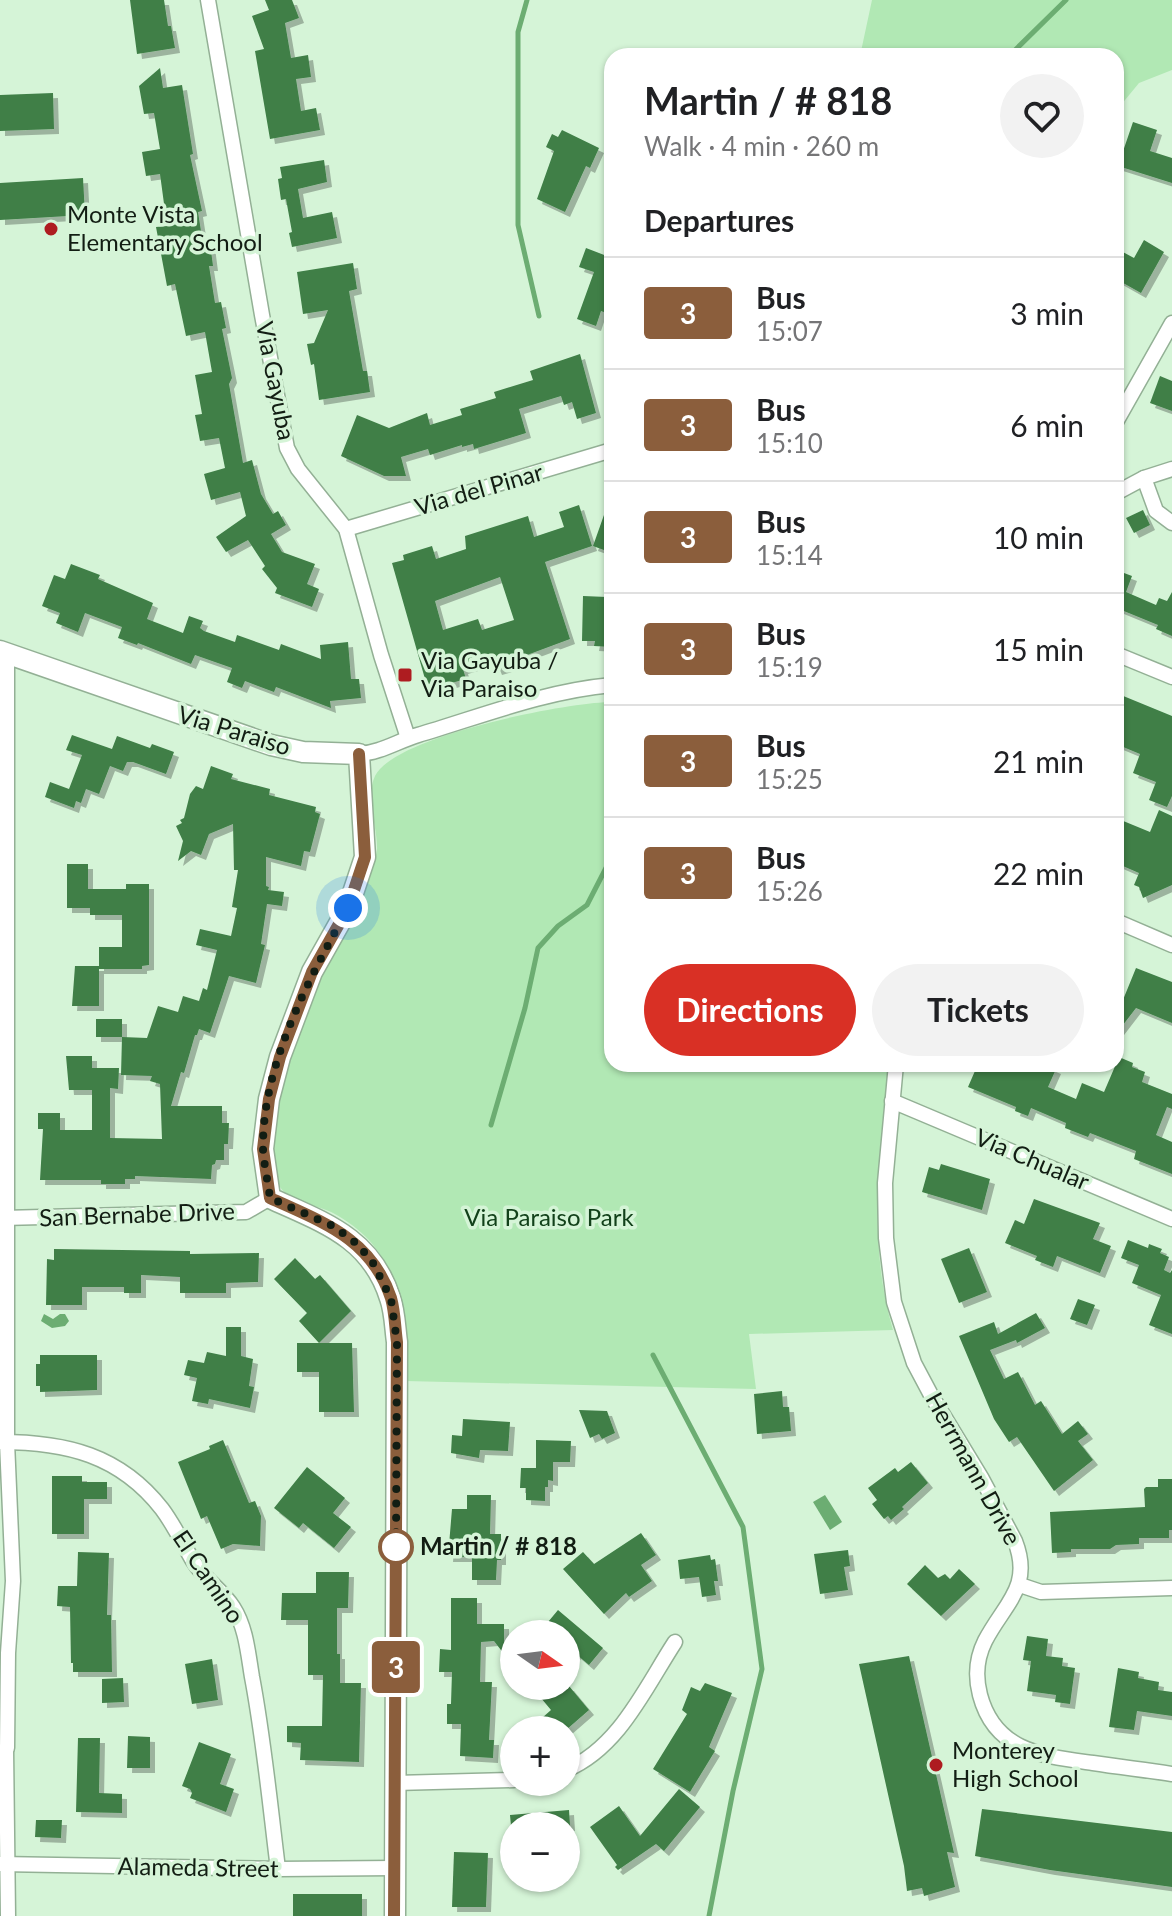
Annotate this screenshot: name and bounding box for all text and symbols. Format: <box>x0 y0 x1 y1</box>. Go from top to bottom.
button: heart <box>1000 74 1084 158</box>
text: Martin / # 818 <box>644 77 892 123</box>
text: Walk · 4 min · 260 m <box>644 130 879 162</box>
place label: Monte Vista Elementary School <box>67 199 263 256</box>
text: Departures <box>644 202 794 238</box>
marker: Monte Vista Elementary School <box>42 220 60 238</box>
text: Bus <box>756 279 806 315</box>
text: 3 min <box>1010 295 1084 331</box>
text: 3 <box>680 296 696 330</box>
text: 15:07 <box>756 315 823 347</box>
street label: Via Gayuba <box>251 319 302 443</box>
text: Bus <box>756 391 806 427</box>
text: 6 min <box>1010 407 1084 443</box>
text: 3 <box>680 408 696 442</box>
text: 15:10 <box>756 427 823 459</box>
street label: Via del Pinar <box>411 456 546 521</box>
text: Bus <box>756 503 806 539</box>
text: 10 min <box>993 519 1084 555</box>
text: 3 <box>680 520 696 554</box>
text: 15:14 <box>756 539 823 571</box>
text: Bus <box>756 615 806 651</box>
text: 15 min <box>993 631 1084 667</box>
text: 3 <box>680 632 696 666</box>
place label: Via Gayuba / Via Paraiso <box>421 645 558 702</box>
text: 15:19 <box>756 651 823 683</box>
marker: Via Gayuba / Via Paraiso <box>396 666 414 684</box>
street label: Via Paraiso <box>175 699 294 760</box>
text: Bus <box>756 727 806 763</box>
text: 21 min <box>993 743 1084 779</box>
text: 3 <box>680 744 696 778</box>
text: 15:25 <box>756 763 823 795</box>
text: Bus <box>756 839 806 875</box>
text: 22 min <box>993 855 1084 891</box>
text: 3 <box>680 856 696 890</box>
text: 15:26 <box>756 875 823 907</box>
your location <box>328 888 368 928</box>
button: Directions <box>644 964 856 1056</box>
button: Tickets <box>872 964 1084 1056</box>
street label: Via Chualar <box>971 1122 1094 1196</box>
street label: San Bernabe Drive <box>39 1196 235 1231</box>
park label: Via Paraiso Park <box>464 1202 634 1231</box>
street label: Herrmann Drive <box>920 1387 1028 1550</box>
street label: El Camino <box>168 1524 251 1628</box>
marker: Martin / # 818 <box>379 1530 413 1564</box>
place label: Martin / # 818 <box>420 1531 577 1560</box>
north arrow <box>500 1620 580 1700</box>
map controls <box>500 1620 580 1892</box>
line badge: 3 <box>370 1641 422 1693</box>
text: 3 <box>388 1650 404 1684</box>
button: + <box>500 1716 580 1796</box>
place label: Monterey High School <box>952 1735 1079 1792</box>
marker: Monterey High School <box>927 1756 945 1774</box>
button: − <box>500 1812 580 1892</box>
street label: Alameda Street <box>117 1851 279 1882</box>

